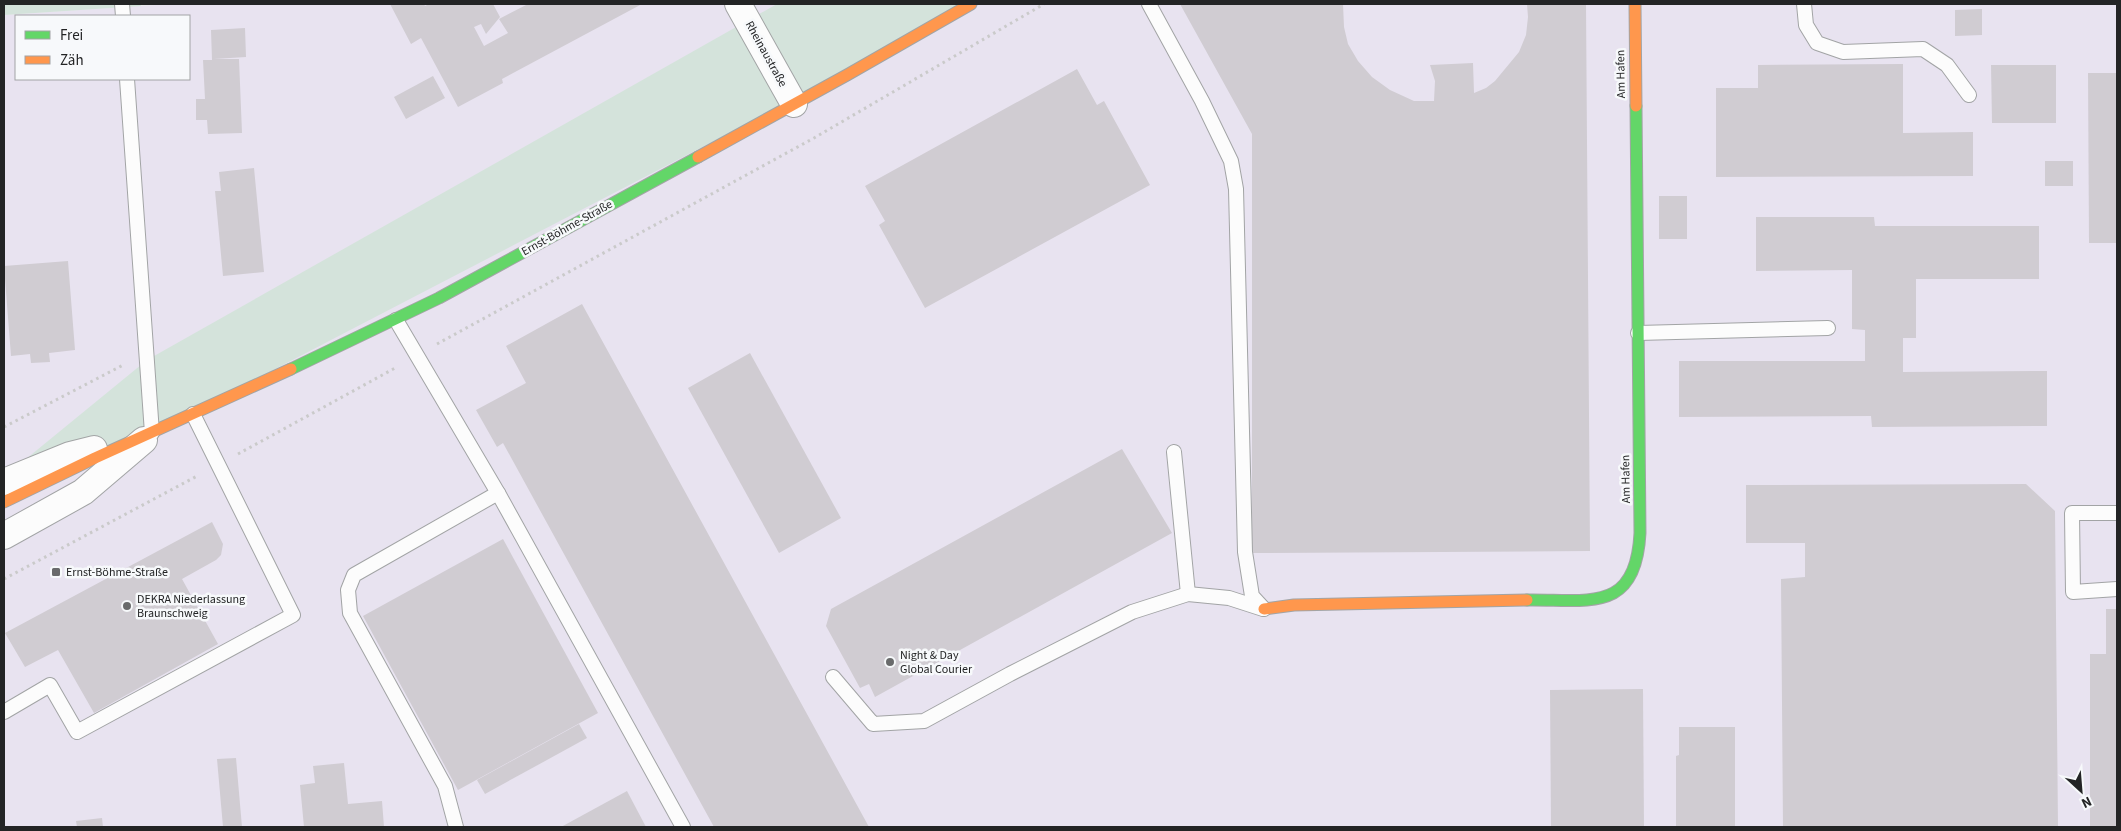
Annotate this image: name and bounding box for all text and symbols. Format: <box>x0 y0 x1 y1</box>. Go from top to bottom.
legend <box>15 15 190 80</box>
street label: Rheinaustraße <box>741 18 791 90</box>
text: Frei <box>60 25 83 46</box>
text: Zäh <box>60 50 84 71</box>
street label: Am Hafen <box>1612 50 1630 98</box>
street label: Ernst-Böhme-Straße <box>518 196 616 260</box>
street label: Am Hafen <box>1617 455 1635 503</box>
place label: Ernst-Böhme-Straße <box>66 564 168 581</box>
marker: Ernst-Böhme-Straße <box>50 566 62 578</box>
place label: DEKRA Niederlassung Braunschweig <box>137 591 245 622</box>
marker: DEKRA Niederlassung Braunschweig <box>121 600 133 612</box>
place label: Night & Day Global Courier <box>900 647 973 678</box>
marker: Night & Day Global Courier <box>884 656 896 668</box>
north arrow <box>2056 766 2106 816</box>
text: N <box>2078 791 2095 813</box>

